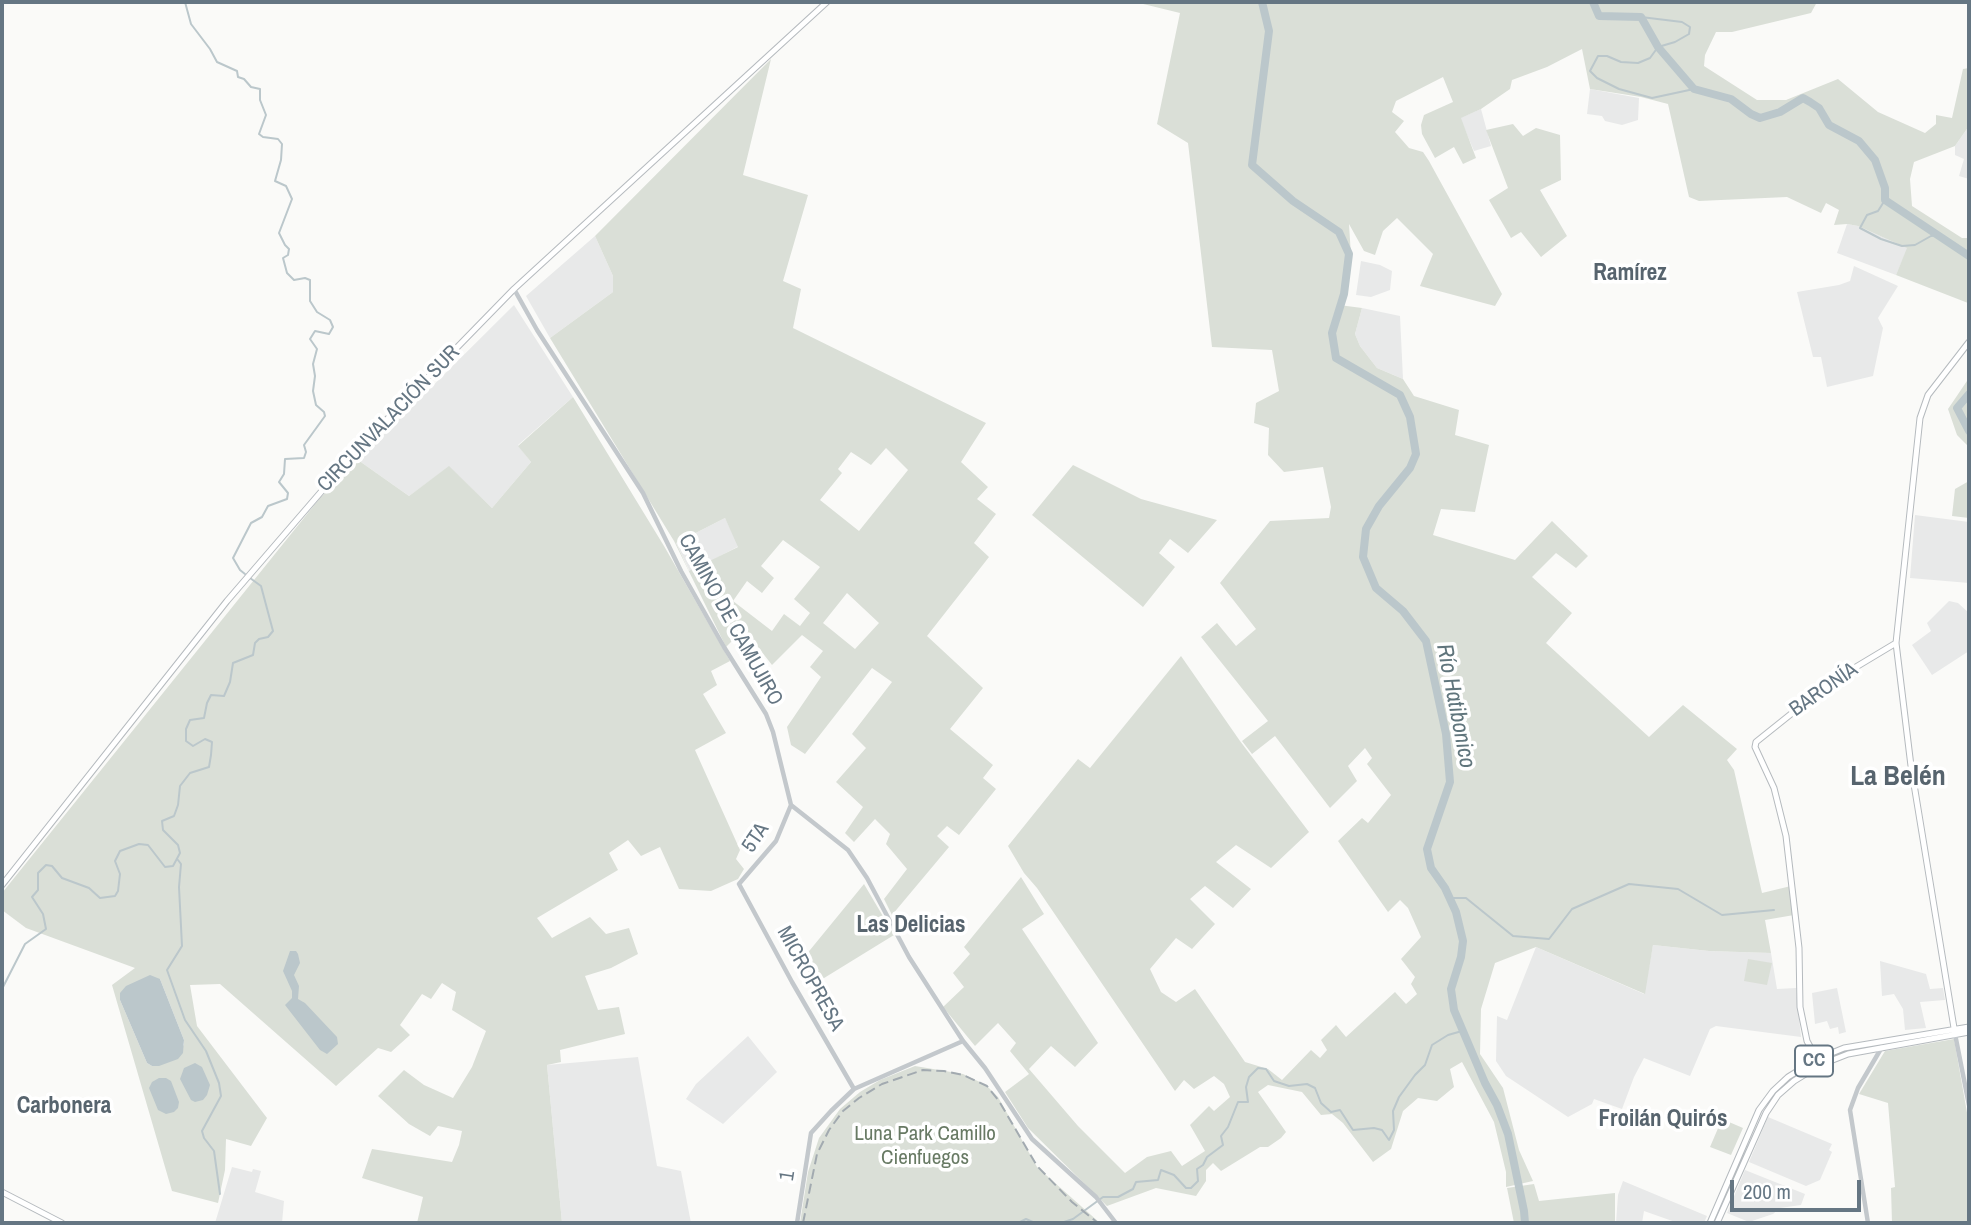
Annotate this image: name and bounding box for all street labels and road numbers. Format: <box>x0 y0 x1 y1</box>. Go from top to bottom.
street label: CIRCUNVALACIÓN SUR <box>313 341 465 497</box>
street label: CAMINO DE CAMUJIRO <box>672 530 788 710</box>
street label: BARONÍA <box>1785 657 1863 723</box>
street label: 5TA <box>737 818 775 858</box>
street label: MICROPRESA <box>771 922 849 1036</box>
road number: CC <box>1795 1046 1833 1077</box>
street label: 1 <box>775 1169 801 1183</box>

